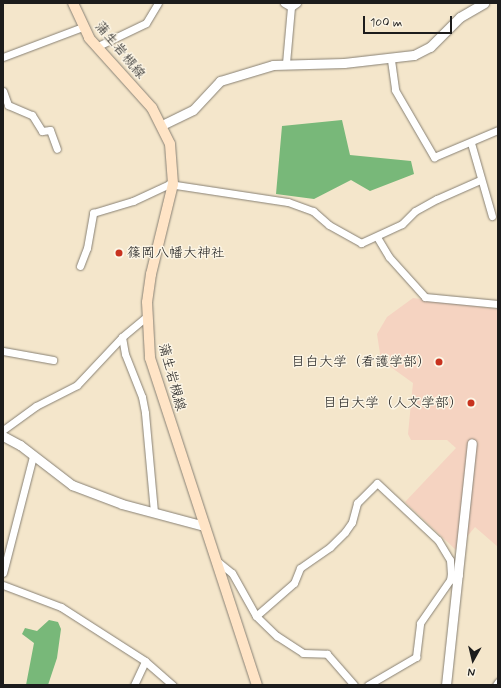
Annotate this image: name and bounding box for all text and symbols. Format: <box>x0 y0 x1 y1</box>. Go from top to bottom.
scale bar <box>365 8 454 34</box>
text: 100 m <box>370 15 402 31</box>
street label: 蒲生岩槻線 <box>91 18 149 82</box>
place label: 篠岡八幡大神社 <box>127 245 225 261</box>
marker: 篠岡八幡大神社 <box>114 248 124 258</box>
street label: 蒲生岩槻線 <box>155 341 189 413</box>
place label: 目白大学（看護学部） <box>291 354 431 370</box>
marker: 目白大学（看護学部） <box>434 357 444 367</box>
place label: 目白大学（人文学部） <box>323 395 463 411</box>
marker: 目白大学（人文学部） <box>466 398 476 408</box>
north arrow <box>453 640 493 680</box>
text: N <box>467 664 476 679</box>

